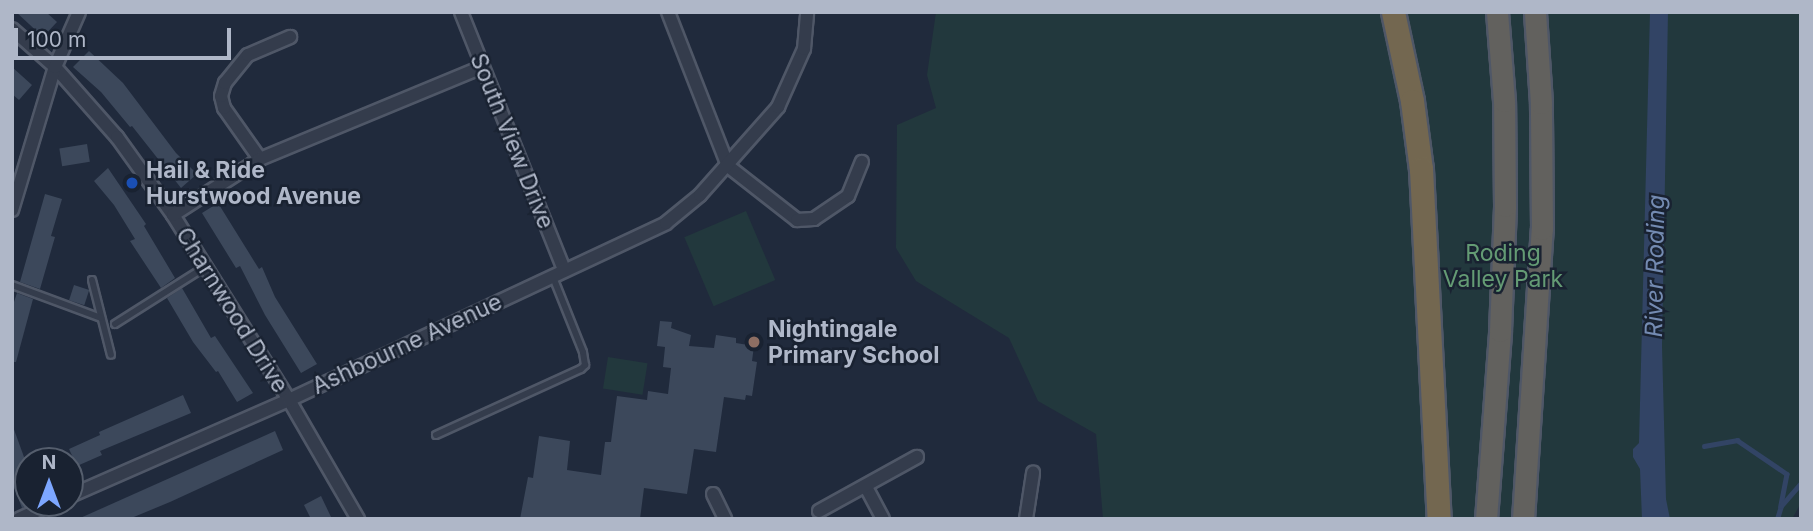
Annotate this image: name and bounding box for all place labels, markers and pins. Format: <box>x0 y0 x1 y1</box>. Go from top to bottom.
place label: Hail & Ride Hurstwood Avenue <box>146 156 361 210</box>
marker: Hail & Ride Hurstwood Avenue <box>124 175 140 191</box>
place label: Nightingale Primary School <box>768 315 939 369</box>
marker: Nightingale Primary School <box>746 334 762 350</box>

